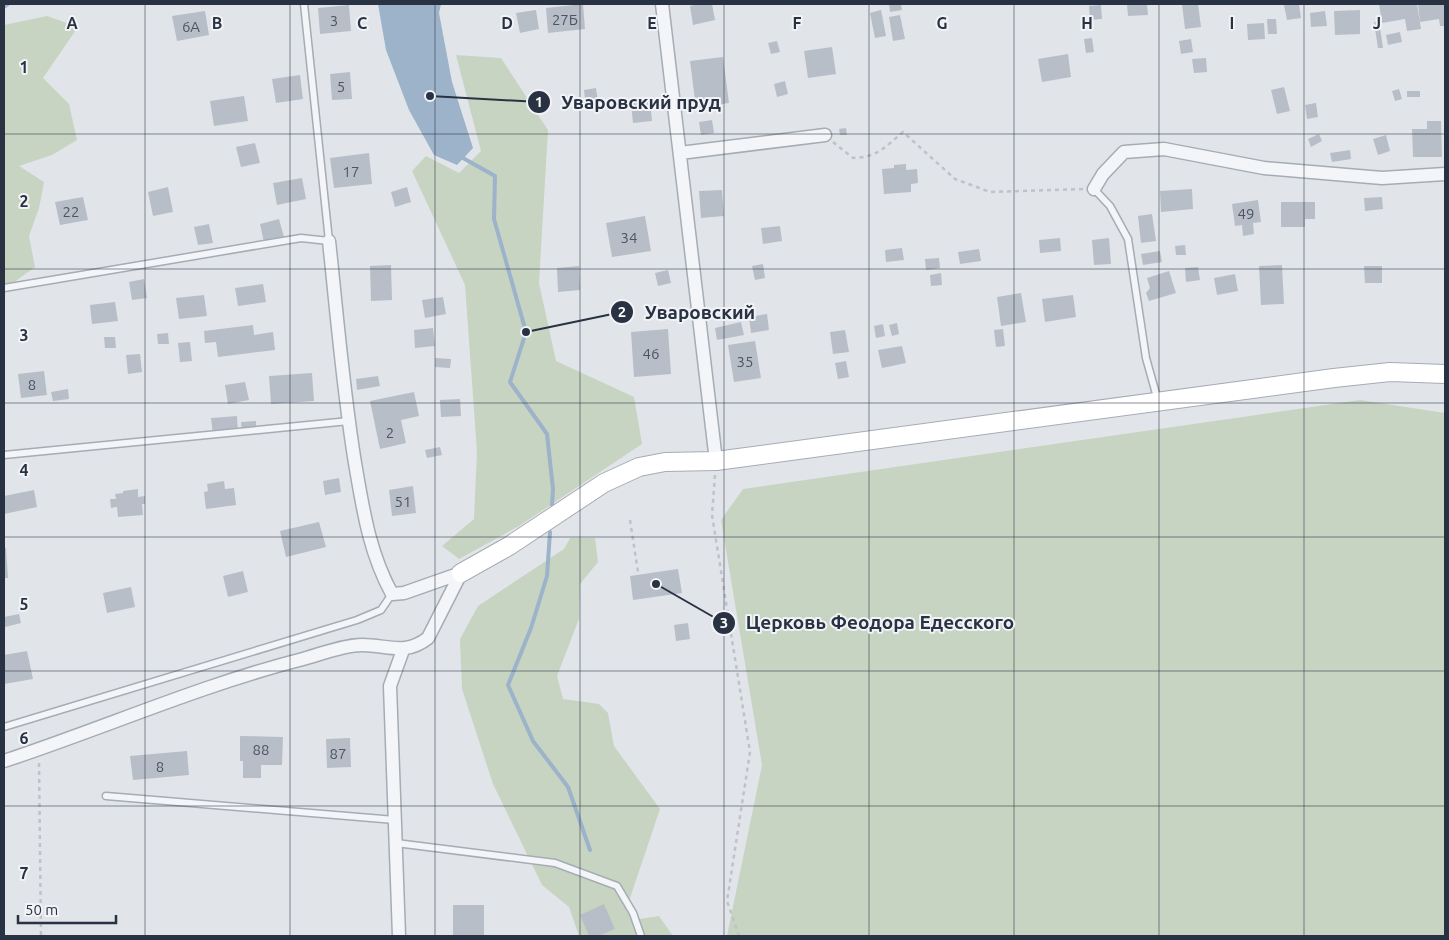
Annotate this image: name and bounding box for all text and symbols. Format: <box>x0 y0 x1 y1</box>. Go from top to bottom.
house number: 27Б <box>552 11 578 28</box>
house number: 3 <box>330 12 338 29</box>
text: A <box>66 14 78 32</box>
text: B <box>212 14 222 32</box>
text: C <box>357 14 367 32</box>
text: D <box>501 14 513 32</box>
text: E <box>647 14 657 32</box>
text: F <box>793 14 802 32</box>
text: G <box>936 14 948 32</box>
text: H <box>1081 14 1093 32</box>
text: I <box>1230 14 1234 32</box>
text: J <box>1373 14 1381 32</box>
house number: 6А <box>182 18 200 35</box>
text: 1 <box>19 58 29 76</box>
house number: 5 <box>337 78 345 95</box>
callout: Уваровский пруд <box>526 85 731 119</box>
text: Уваровский пруд <box>561 91 721 113</box>
text: 1 <box>535 93 543 110</box>
house number: 17 <box>343 163 359 180</box>
text: 2 <box>19 192 29 210</box>
house number: 22 <box>63 203 79 220</box>
house number: 49 <box>1238 205 1254 222</box>
house number: 34 <box>621 229 637 246</box>
callout: Уваровский <box>609 295 765 329</box>
text: Уваровский <box>645 301 755 323</box>
text: 2 <box>618 303 626 320</box>
text: 3 <box>19 326 29 344</box>
house number: 46 <box>643 345 659 362</box>
house number: 35 <box>737 353 753 370</box>
house number: 8 <box>28 376 36 393</box>
house number: 2 <box>386 424 394 441</box>
text: 4 <box>19 461 29 479</box>
house number: 51 <box>395 493 411 510</box>
text: 5 <box>19 595 29 613</box>
callout: Церковь Феодора Едесского <box>711 606 1025 640</box>
text: Церковь Феодора Едесского <box>746 611 1014 633</box>
text: 3 <box>720 614 728 631</box>
text: 6 <box>19 729 29 747</box>
house number: 88 <box>253 741 269 758</box>
house number: 87 <box>330 745 346 762</box>
house number: 8 <box>156 758 164 775</box>
text: 7 <box>19 864 29 882</box>
scale bar <box>18 892 115 924</box>
text: 50 m <box>25 901 58 918</box>

